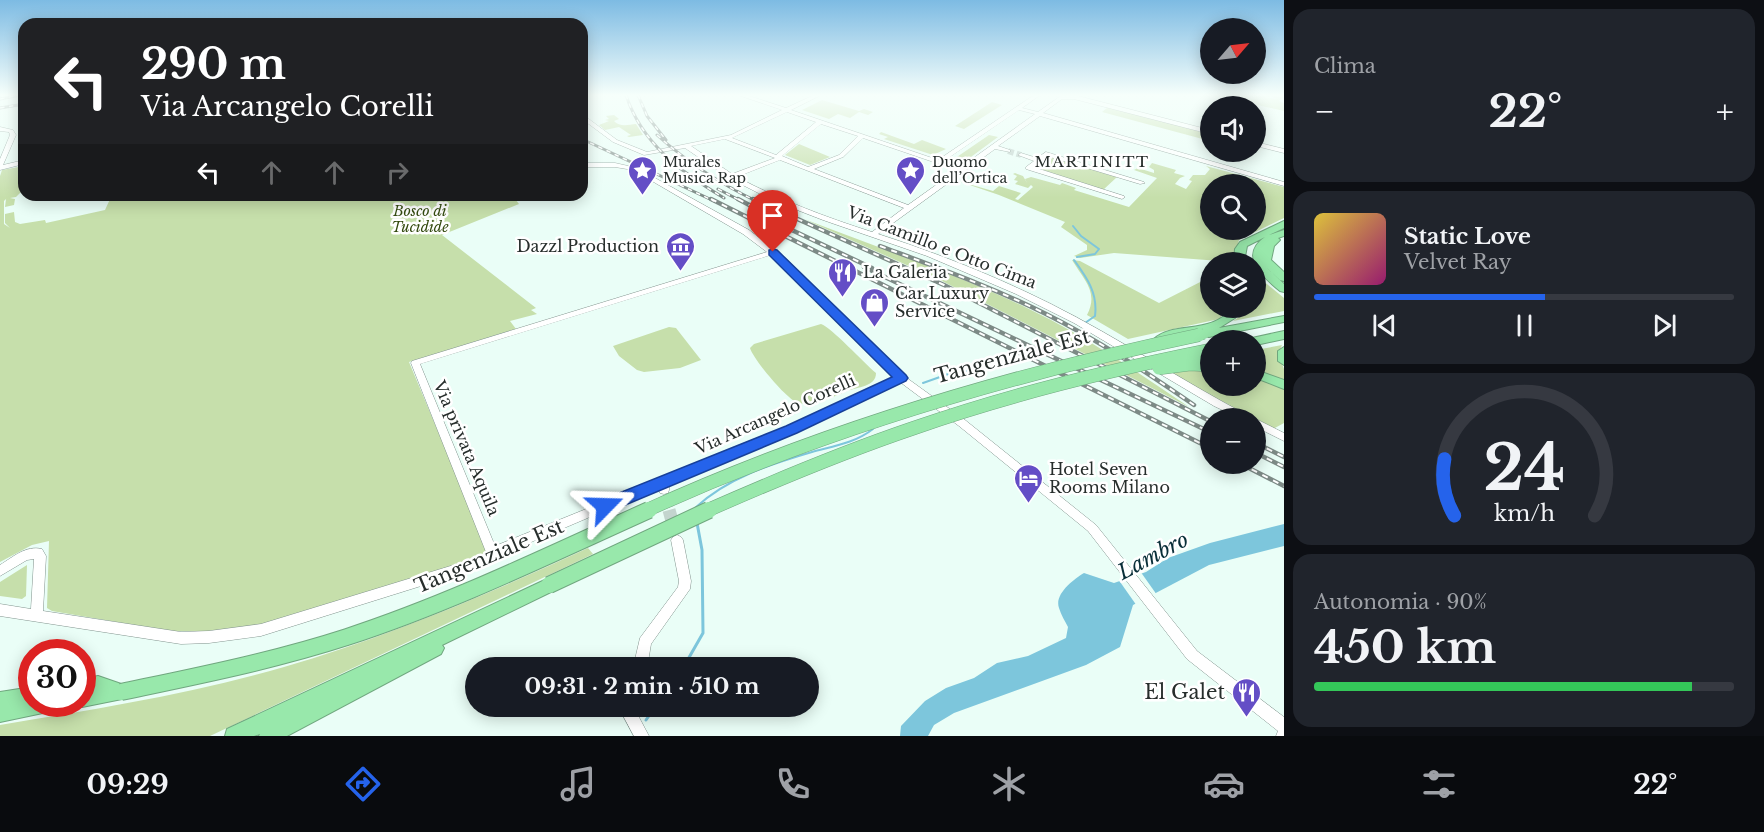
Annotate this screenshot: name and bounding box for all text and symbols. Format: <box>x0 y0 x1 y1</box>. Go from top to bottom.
north arrow <box>1200 18 1266 84</box>
map controls <box>1200 18 1266 474</box>
text: 290 m <box>141 38 286 90</box>
icon: left <box>42 42 120 120</box>
text: Clima <box>1314 54 1376 78</box>
text: 22° <box>1489 83 1562 139</box>
text: Via Arcangelo Corelli <box>141 90 434 123</box>
text: − <box>1314 91 1335 132</box>
text: + <box>1716 91 1734 132</box>
button: sound <box>1200 96 1266 162</box>
district label: MARTINITT <box>1034 152 1150 171</box>
place label: Murales Musica Rap <box>663 153 746 187</box>
place label: Duomo dell’Ortica <box>932 153 1007 187</box>
place icon: Murales Musica Rap <box>626 154 658 196</box>
place icon: Duomo dell’Ortica <box>895 154 927 196</box>
icon: left <box>192 156 225 189</box>
icon: ahead <box>255 156 288 189</box>
icon: ahead <box>318 156 351 189</box>
icon: right <box>381 156 414 189</box>
button: search <box>1200 174 1266 240</box>
pin <box>747 190 798 252</box>
icon: arrive <box>756 199 789 232</box>
street label: Via Camillo e Otto Cima <box>844 201 1040 292</box>
park label: Bosco di Tucidide <box>391 202 449 236</box>
text: Static Love <box>1404 223 1531 250</box>
museum icon: Dazzl Production <box>664 230 696 272</box>
place label: Dazzl Production <box>516 236 659 256</box>
text: Velvet Ray <box>1404 250 1512 274</box>
button: layers <box>1200 252 1266 318</box>
restaurant icon: La Galeria <box>826 256 858 298</box>
place label: La Galeria <box>863 262 947 282</box>
place label: Car Luxury Service <box>895 283 990 321</box>
shop icon: Car Luxury Service <box>858 286 890 328</box>
icon: previous <box>1368 309 1401 342</box>
icon: pause <box>1508 309 1541 342</box>
icon: next <box>1648 309 1681 342</box>
street label: Tangenziale Est <box>932 324 1093 388</box>
button: + <box>1200 330 1266 396</box>
street label: Via Arcangelo Corelli <box>691 369 859 459</box>
street label: Via privata Aquila <box>429 376 505 519</box>
button: − <box>1200 408 1266 474</box>
text: 24 <box>1483 429 1565 507</box>
place label: Hotel Seven Rooms Milano <box>1049 459 1170 497</box>
hotel icon: Hotel Seven Rooms Milano <box>1012 462 1044 504</box>
position arrow <box>573 474 637 538</box>
text: km/h <box>1494 500 1555 527</box>
street label: Tangenziale Est <box>411 514 568 598</box>
water label: Lambro <box>1112 527 1193 586</box>
text: Autonomia · 90% <box>1314 590 1487 614</box>
text: 450 km <box>1314 619 1496 675</box>
speed limit sign: 30 <box>18 639 96 717</box>
text: 09:31 · 2 min · 510 m <box>525 673 759 700</box>
restaurant icon: El Galet <box>1230 676 1262 718</box>
place label: El Galet <box>1144 680 1225 704</box>
icon: directions <box>342 763 384 805</box>
icon: music <box>557 763 599 805</box>
icon: phone <box>772 763 814 805</box>
icon: climate <box>988 763 1030 805</box>
icon: car <box>1203 763 1245 805</box>
icon: filters <box>1418 763 1460 805</box>
text: 09:29 <box>87 768 169 801</box>
text: 22° <box>1633 768 1677 801</box>

